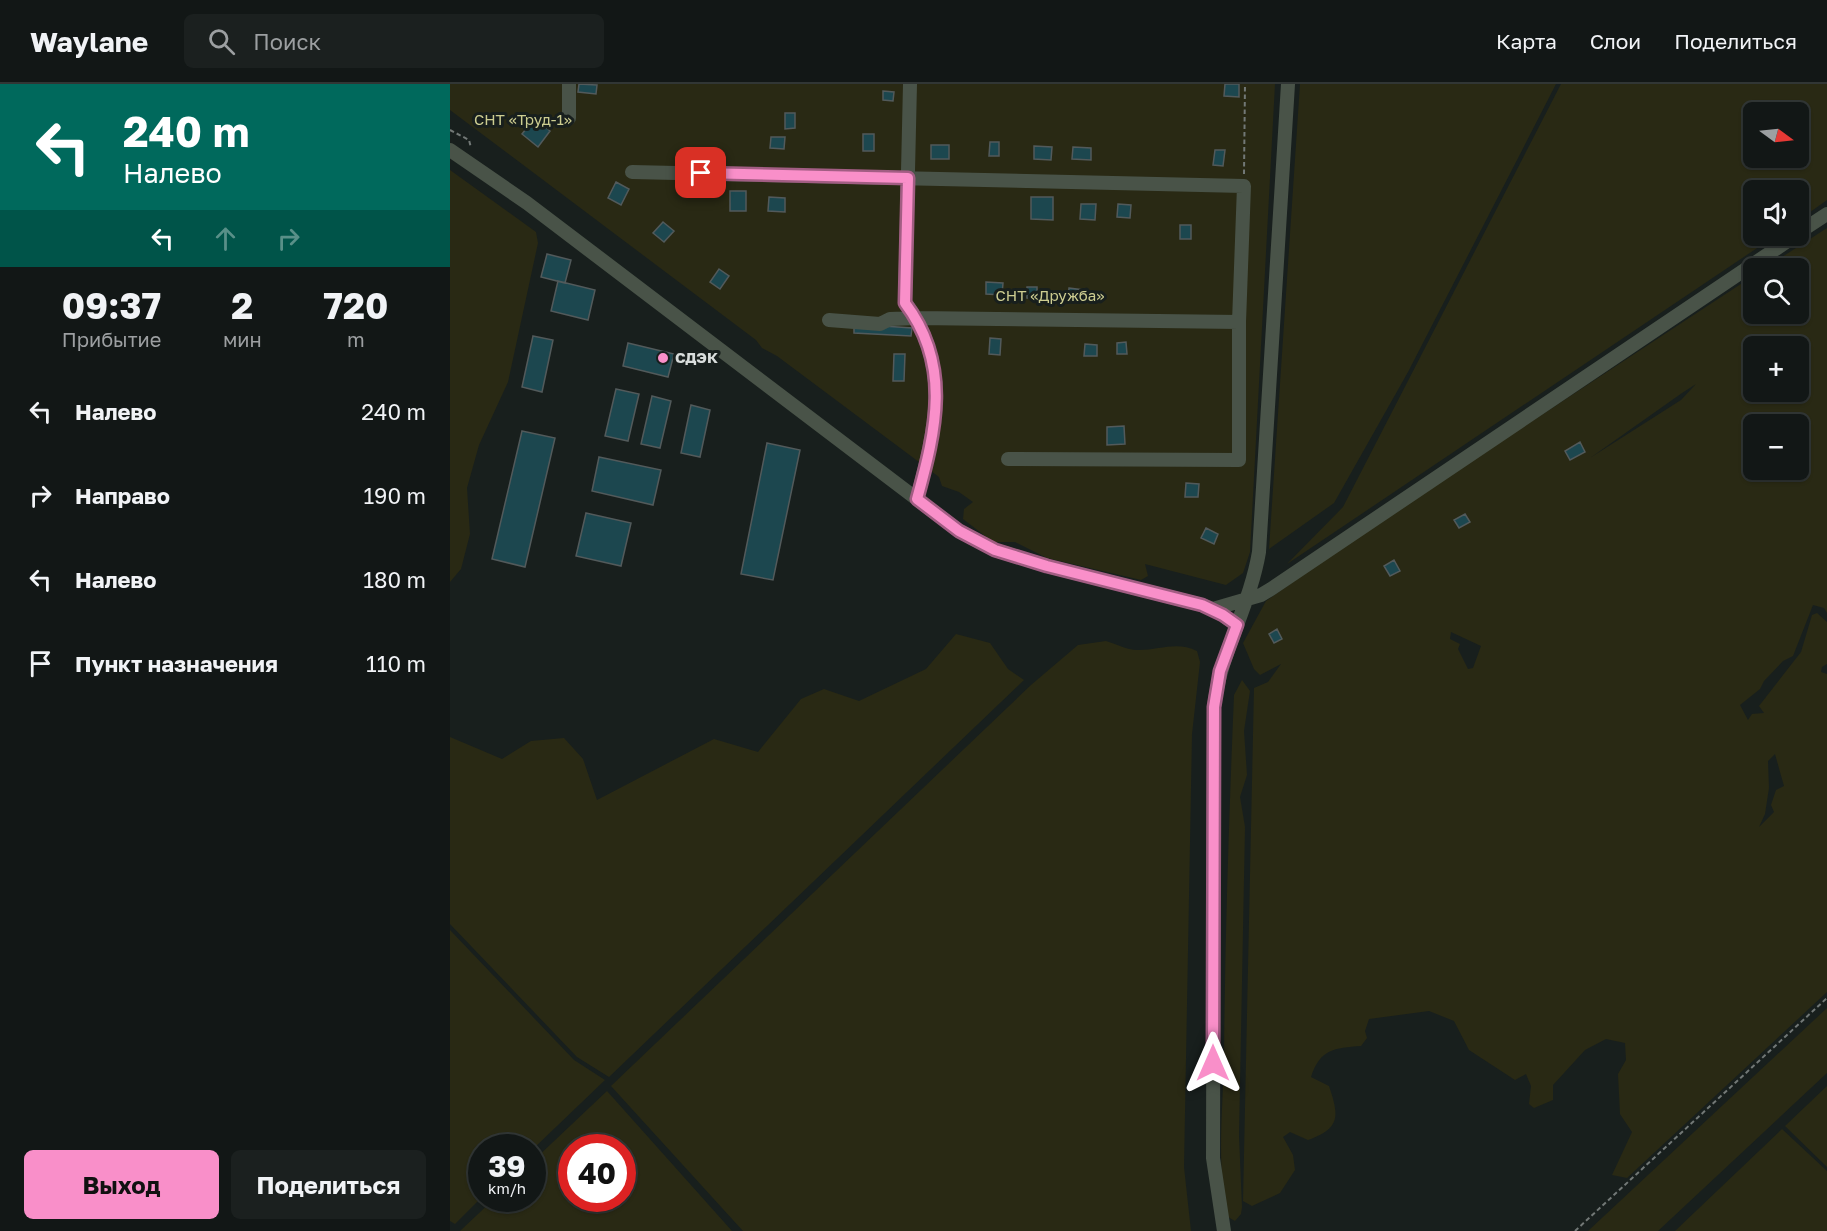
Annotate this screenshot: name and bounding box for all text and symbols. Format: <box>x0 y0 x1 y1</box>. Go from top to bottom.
search box <box>184 14 604 68</box>
text: Waylane <box>30 25 148 58</box>
icon: search <box>205 25 238 58</box>
text: Поиск <box>253 28 321 55</box>
text: Карта <box>1496 28 1557 54</box>
text: Слои <box>1590 28 1641 54</box>
text: Поделиться <box>1674 28 1797 54</box>
north arrow <box>1743 102 1809 168</box>
map controls <box>1743 102 1809 480</box>
text: 240 m <box>123 106 249 156</box>
icon: left <box>24 108 102 186</box>
park label: СНТ «Труд-1» <box>474 110 572 128</box>
pin <box>675 147 726 198</box>
icon: arrive <box>684 156 717 189</box>
text: Налево <box>123 157 222 189</box>
button: sound <box>1743 180 1809 246</box>
icon: left <box>146 222 179 255</box>
icon: ahead <box>209 222 242 255</box>
icon: right <box>272 222 305 255</box>
button: search <box>1743 258 1809 324</box>
text: 09:37 <box>62 284 161 327</box>
text: 2 <box>231 284 253 327</box>
text: 720 <box>323 284 388 327</box>
park label: СНТ «Дружба» <box>996 286 1104 304</box>
text: Прибытие <box>62 327 161 351</box>
text: мин <box>223 327 262 351</box>
text: m <box>347 327 365 351</box>
button: + <box>1743 336 1809 402</box>
place label: СДЭК <box>675 348 718 366</box>
marker: СДЭК <box>656 351 670 365</box>
icon: left <box>24 395 57 428</box>
text: Налево <box>75 398 157 425</box>
text: 240 m <box>361 398 426 425</box>
button: − <box>1743 414 1809 480</box>
icon: right <box>24 479 57 512</box>
text: Направо <box>75 482 170 509</box>
text: 190 m <box>363 482 426 509</box>
icon: left <box>24 563 57 596</box>
text: Налево <box>75 566 157 593</box>
text: 180 m <box>363 566 426 593</box>
icon: arrive <box>24 647 57 680</box>
text: Пункт назначения <box>75 650 278 677</box>
text: 110 m <box>366 650 426 677</box>
position arrow <box>1181 1031 1245 1095</box>
speed limit sign: 40 <box>558 1134 636 1212</box>
text: 39 <box>488 1148 526 1184</box>
button: Выход <box>24 1150 219 1219</box>
button: Поделиться <box>231 1150 426 1219</box>
text: km/h <box>488 1179 526 1197</box>

